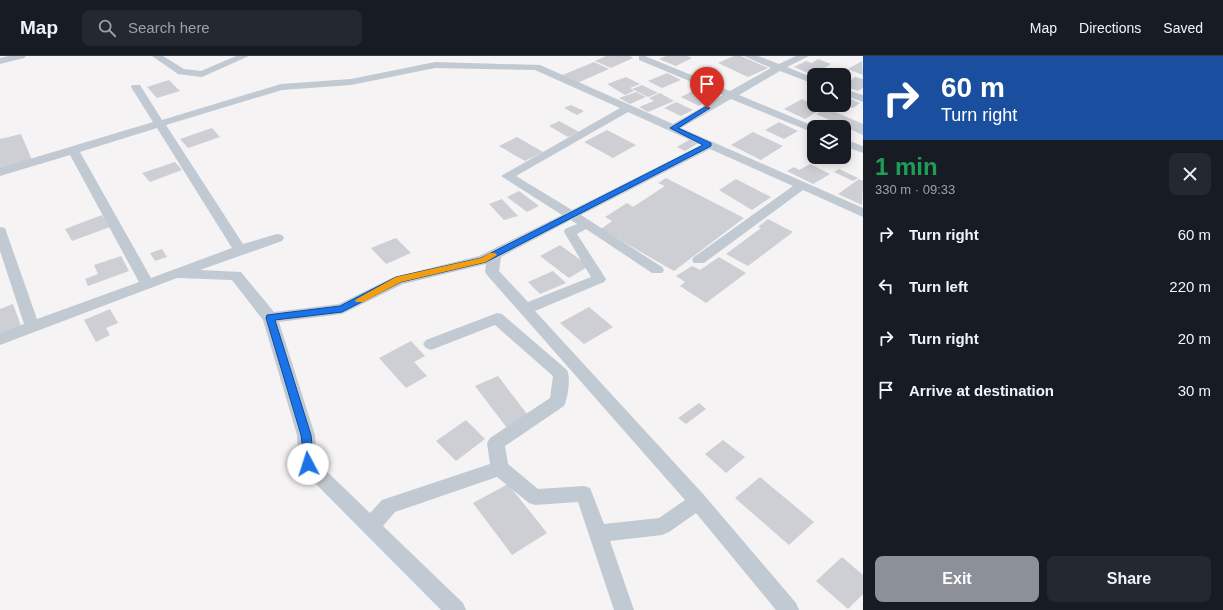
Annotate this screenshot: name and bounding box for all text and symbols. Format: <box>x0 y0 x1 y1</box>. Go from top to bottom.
search box <box>82 10 362 46</box>
text: Map <box>20 17 58 38</box>
icon: search <box>96 17 118 39</box>
text: Search here <box>128 19 210 36</box>
text: Map <box>1030 20 1057 36</box>
text: Directions <box>1079 20 1141 36</box>
text: Saved <box>1163 20 1203 36</box>
pin <box>690 67 724 108</box>
map controls <box>807 68 851 164</box>
button: search <box>807 68 851 112</box>
icon: right <box>875 72 927 124</box>
text: 60 m <box>941 72 1005 103</box>
icon: arrive <box>696 73 718 95</box>
text: Turn right <box>941 105 1017 125</box>
button: layers <box>807 120 851 164</box>
text: 1 min <box>875 153 938 180</box>
button: close <box>1169 153 1211 195</box>
text: 330 m · 09:33 <box>875 182 955 197</box>
icon: right <box>875 223 897 245</box>
text: Turn right <box>909 226 979 243</box>
text: 60 m <box>1178 226 1211 243</box>
icon: left <box>875 275 897 297</box>
text: Turn left <box>909 278 968 295</box>
text: 220 m <box>1169 278 1211 295</box>
icon: right <box>875 327 897 349</box>
text: Turn right <box>909 330 979 347</box>
text: 20 m <box>1178 330 1211 347</box>
icon: arrive <box>875 379 897 401</box>
text: Arrive at destination <box>909 382 1054 399</box>
text: 30 m <box>1178 382 1211 399</box>
position arrow <box>287 443 329 485</box>
button: Exit <box>875 556 1039 602</box>
button: Share <box>1047 556 1211 602</box>

